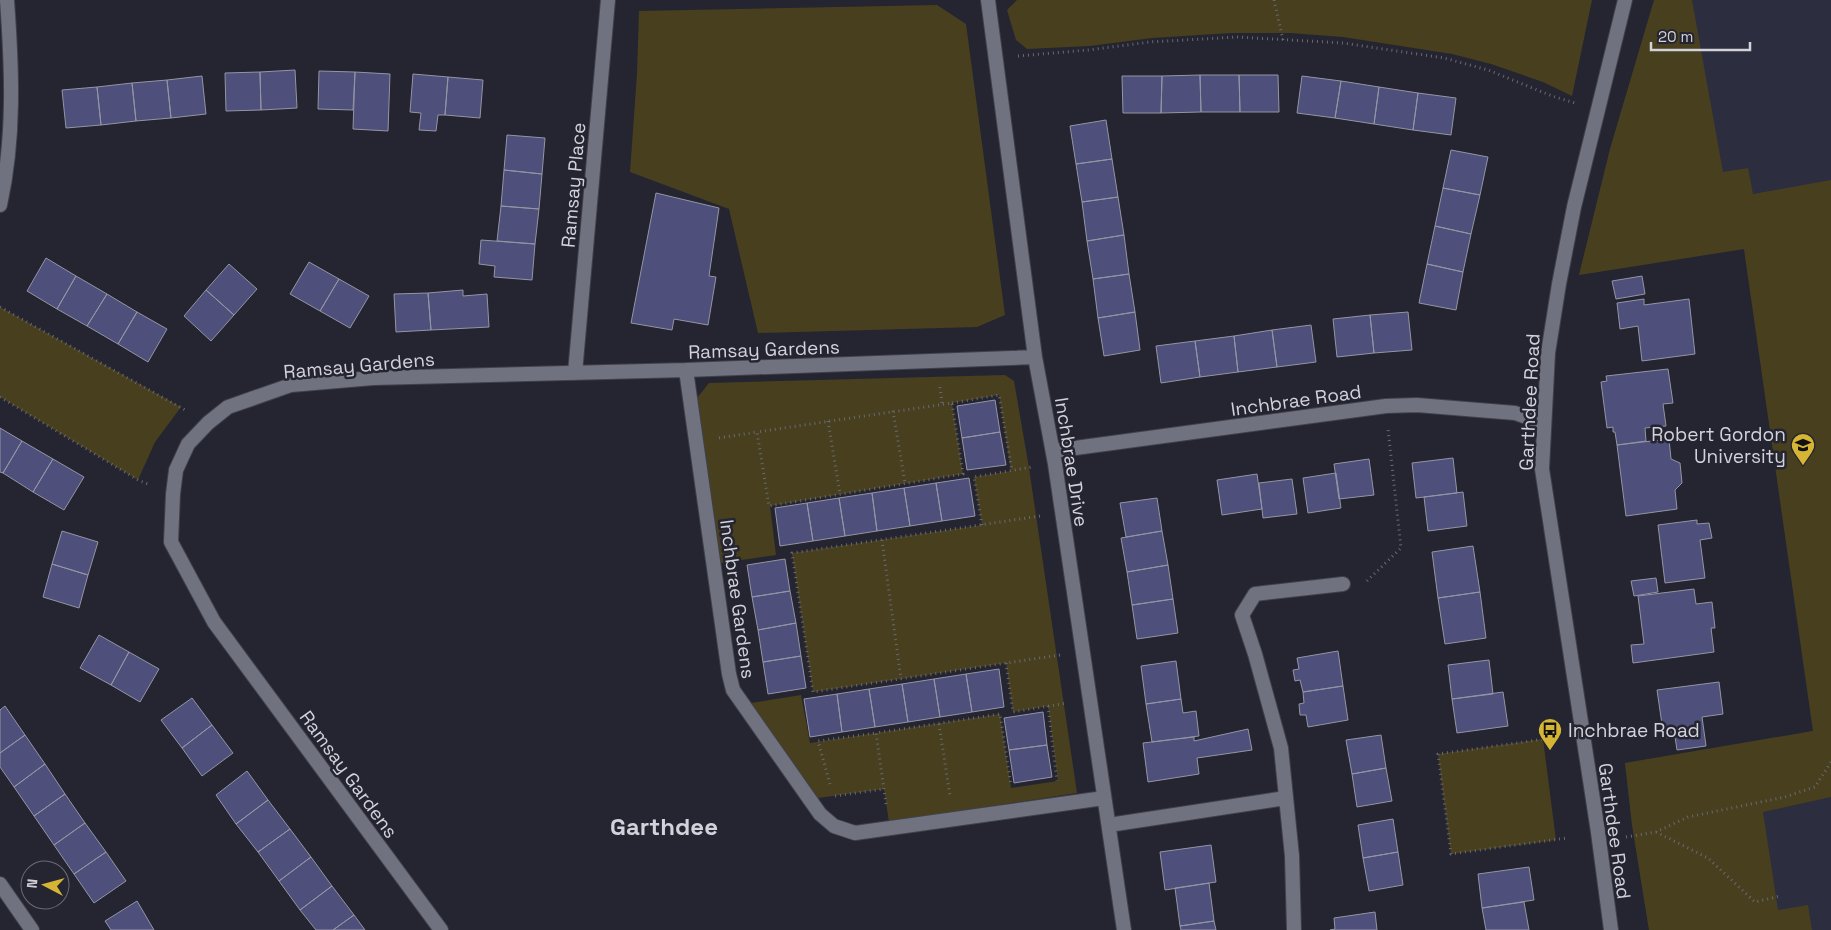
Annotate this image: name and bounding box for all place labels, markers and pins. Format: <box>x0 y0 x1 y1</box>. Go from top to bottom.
place label: Robert Gordon University <box>1651 422 1786 469</box>
school or university icon: Robert Gordon University <box>1790 432 1816 466</box>
bus stop icon: Inchbrae Road <box>1537 717 1563 751</box>
place label: Inchbrae Road <box>1568 718 1700 743</box>

